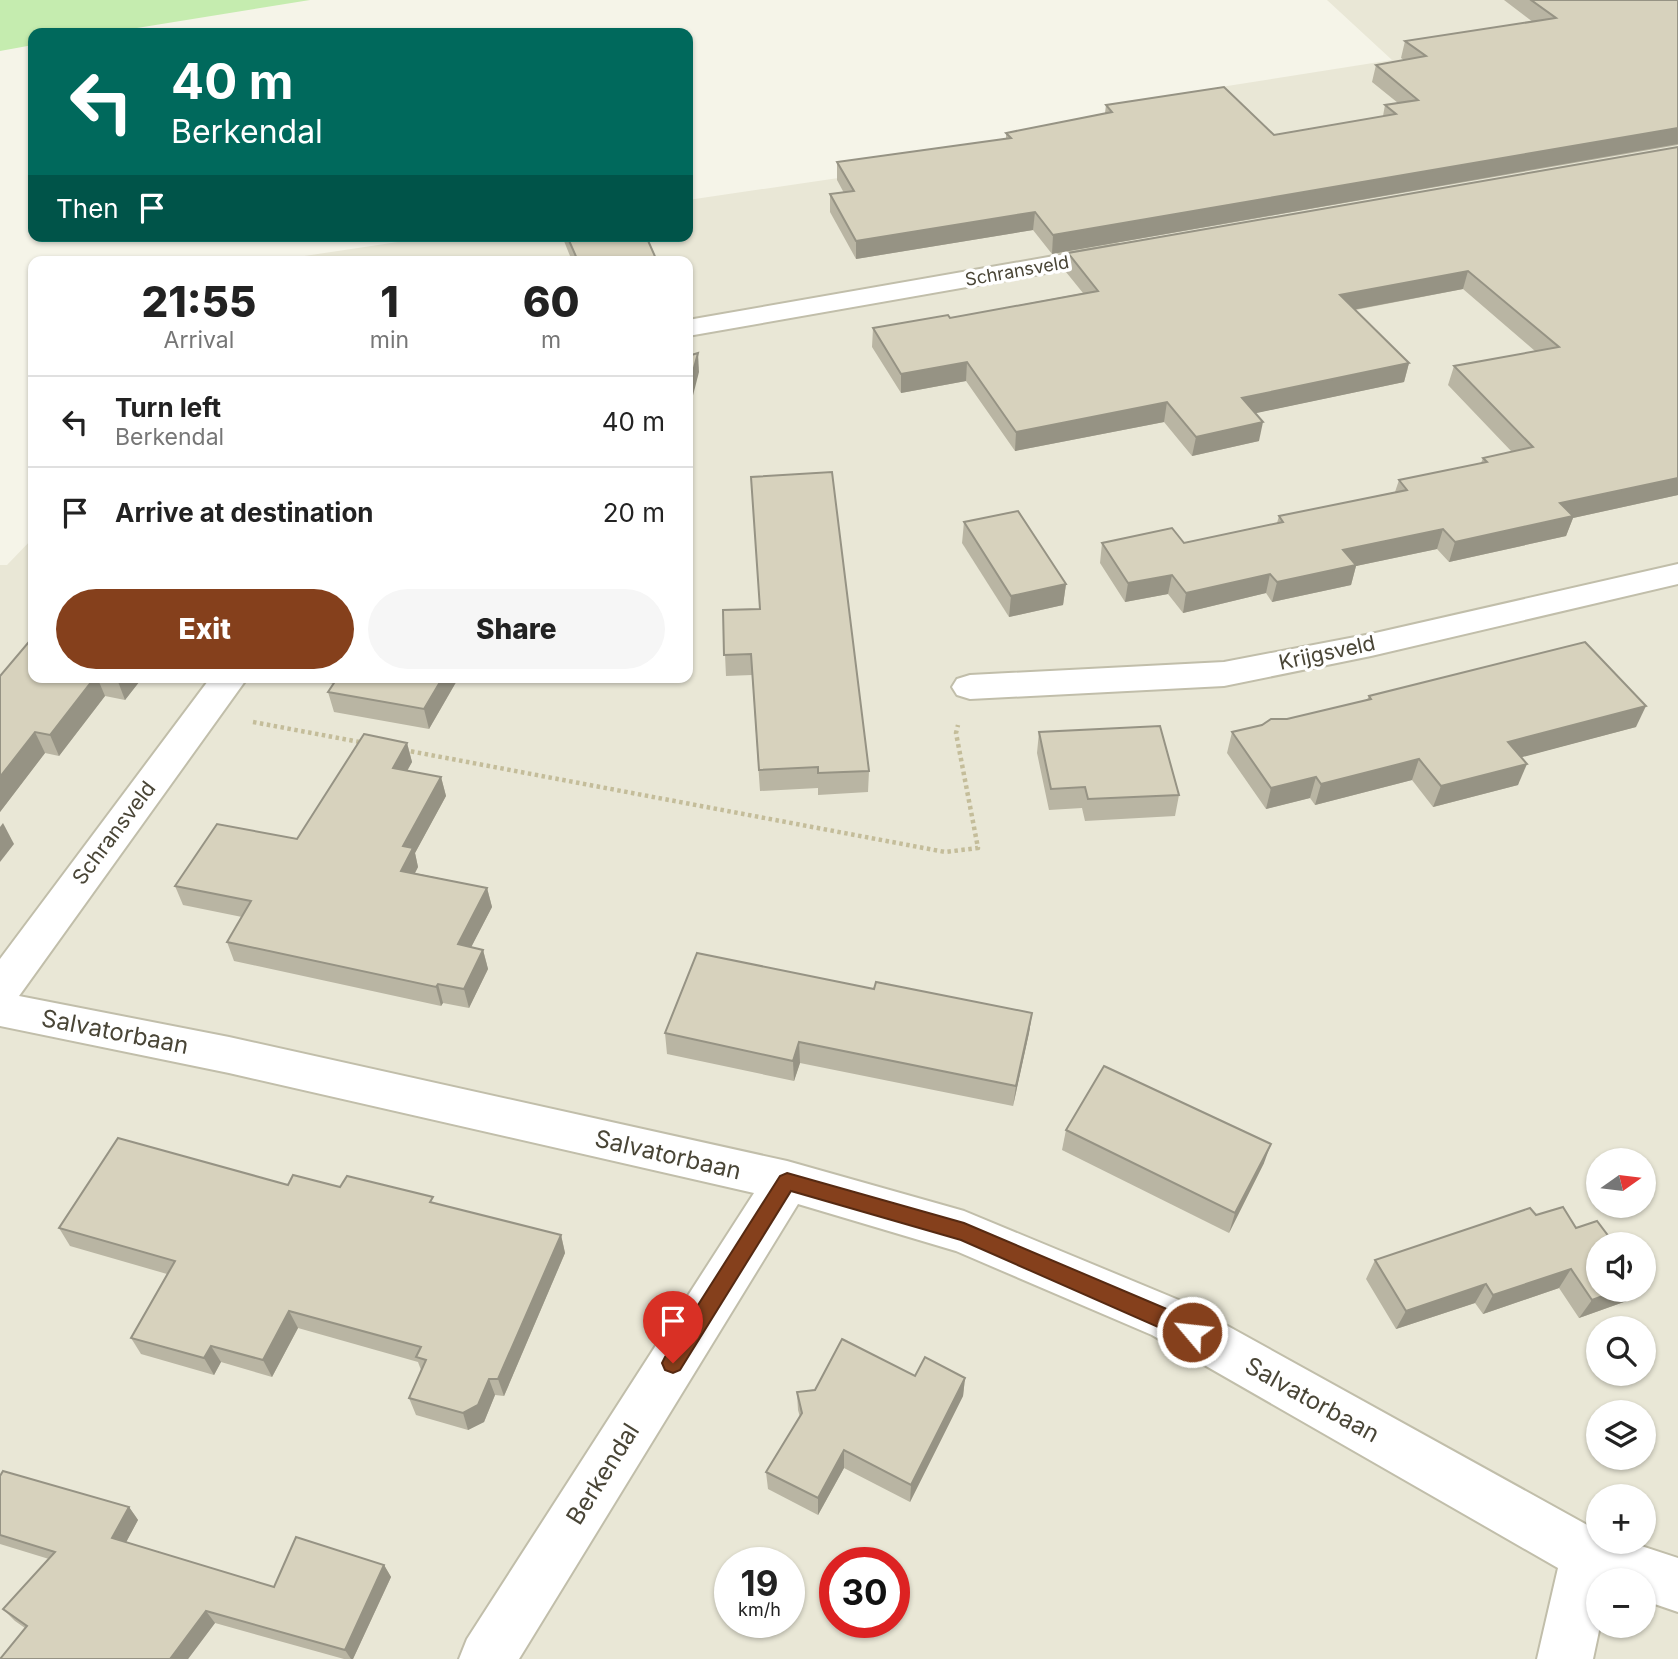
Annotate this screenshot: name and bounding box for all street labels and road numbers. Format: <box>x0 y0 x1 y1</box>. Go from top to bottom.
street label: Schransveld <box>963 251 1071 290</box>
street label: Krijgsveld <box>1276 630 1377 675</box>
street label: Schransveld <box>67 776 160 889</box>
street label: Salvatorbaan <box>39 1003 191 1060</box>
street label: Salvatorbaan <box>592 1124 744 1185</box>
street label: Salvatorbaan <box>1240 1351 1384 1448</box>
street label: Berkendal <box>560 1418 645 1530</box>

